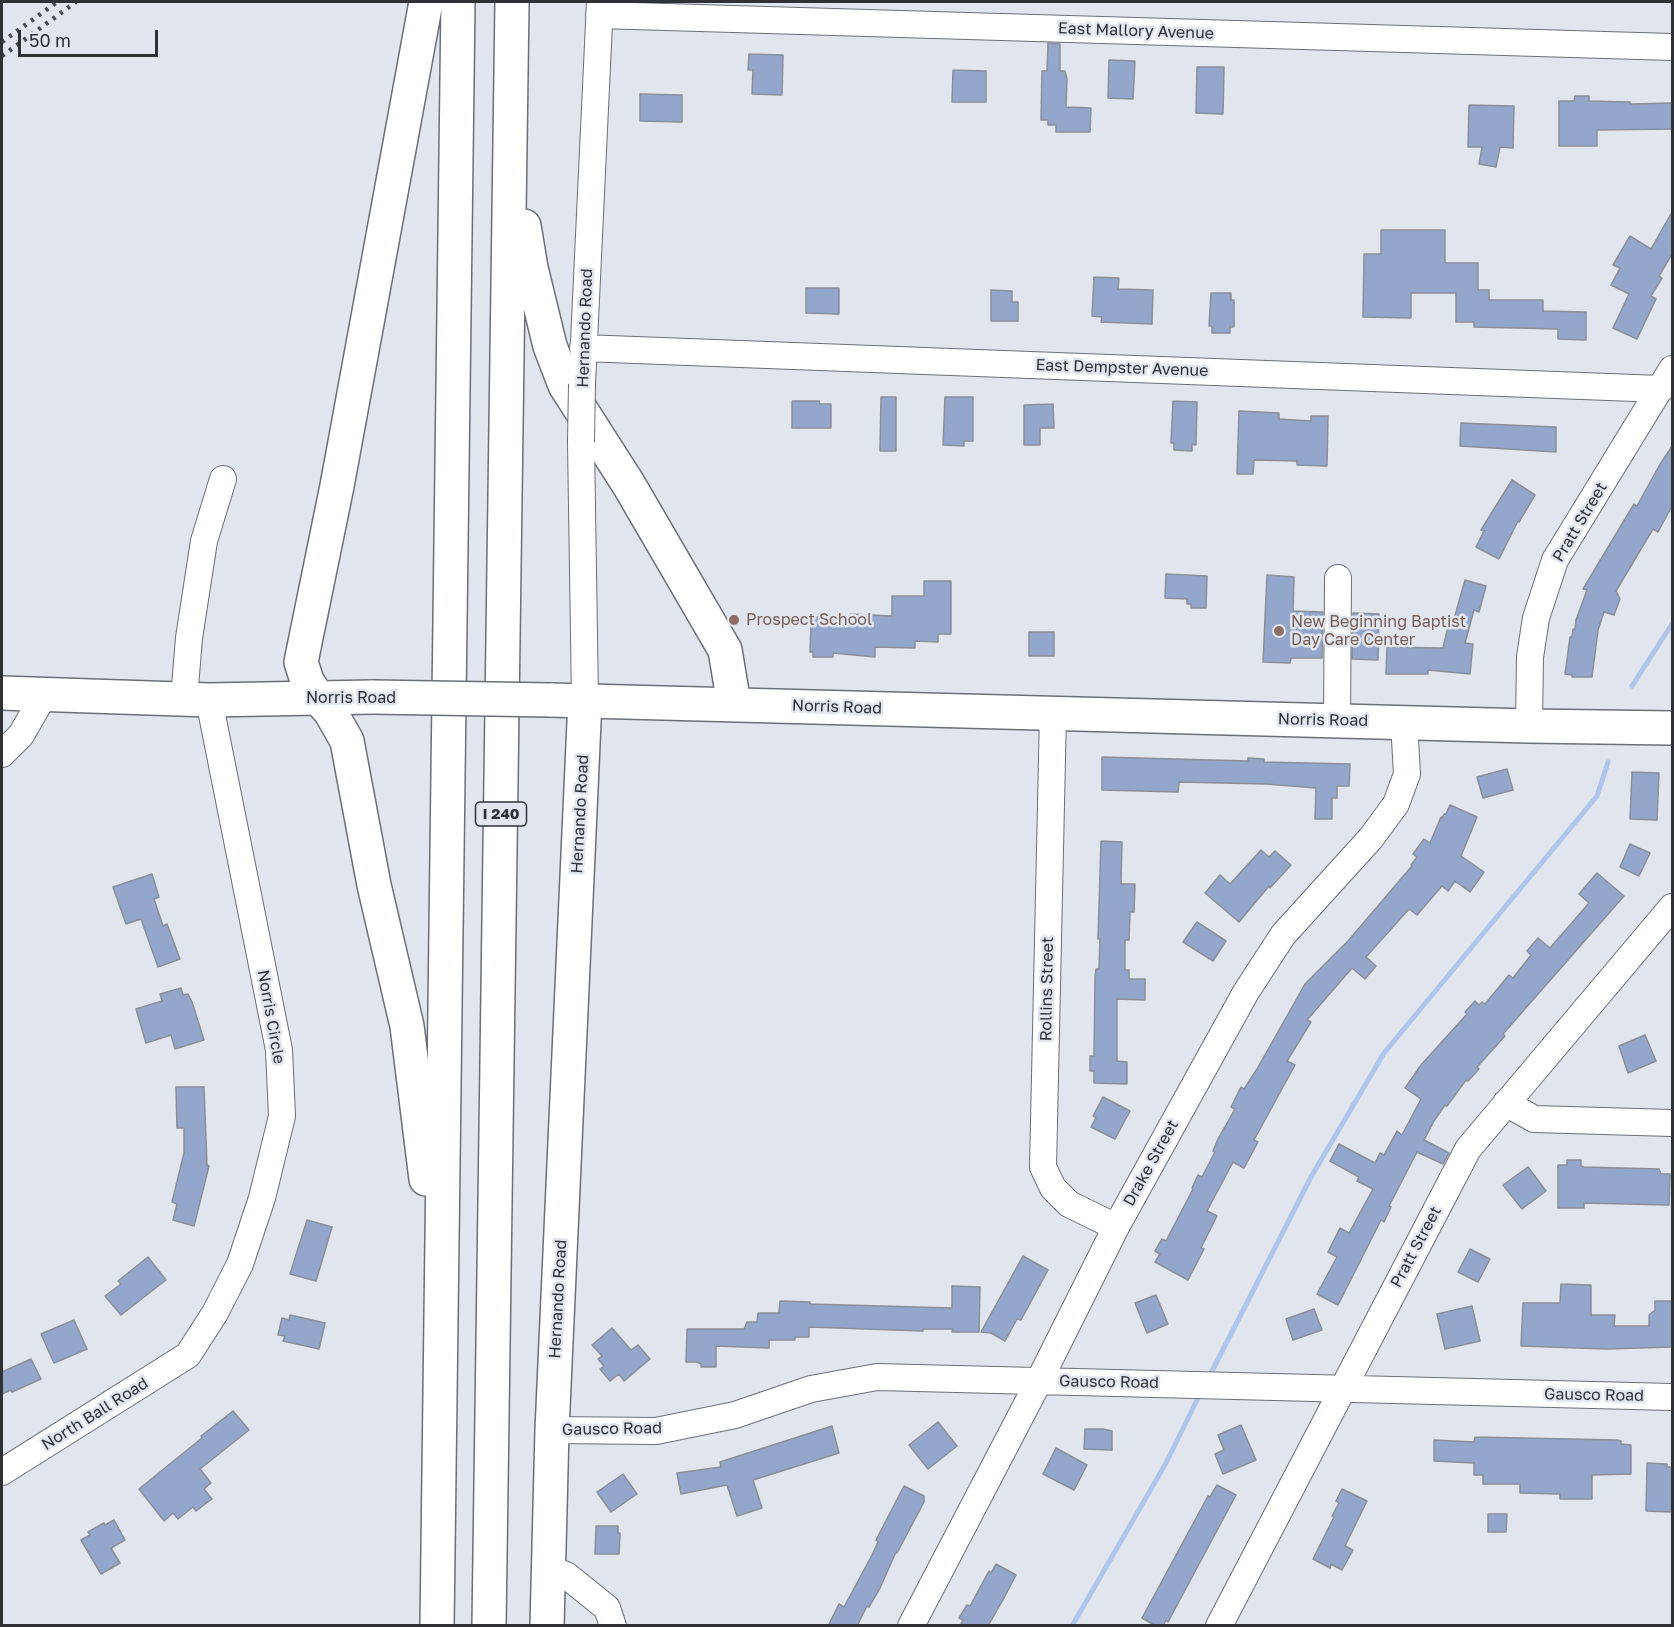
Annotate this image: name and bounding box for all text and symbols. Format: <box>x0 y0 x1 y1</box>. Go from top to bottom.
scale bar <box>21 18 160 56</box>
street label: East Mallory Avenue <box>1058 19 1214 43</box>
text: 50 m <box>29 29 71 51</box>
street label: Hernando Road <box>573 268 597 388</box>
street label: East Dempster Avenue <box>1035 355 1209 381</box>
street label: Pratt Street <box>1549 479 1611 565</box>
place label: Prospect School <box>746 610 872 630</box>
place label: New Beginning Baptist Day Care Center <box>1291 612 1466 650</box>
marker: Prospect School <box>727 613 741 627</box>
marker: New Beginning Baptist Day Care Center <box>1272 624 1286 638</box>
street label: Norris Road <box>306 688 396 708</box>
street label: Norris Road <box>792 696 882 718</box>
street label: Norris Road <box>1278 710 1368 730</box>
street label: Hernando Road <box>567 754 593 874</box>
road number: I 240 <box>476 802 526 826</box>
street label: Rollins Street <box>1036 937 1058 1041</box>
street label: Norris Circle <box>253 968 289 1066</box>
street label: Drake Street <box>1119 1117 1183 1209</box>
street label: Pratt Street <box>1387 1203 1445 1291</box>
street label: Hernando Road <box>545 1239 571 1359</box>
street label: Gausco Road <box>1059 1372 1159 1392</box>
street label: North Ball Road <box>38 1374 152 1454</box>
street label: Gausco Road <box>1544 1385 1644 1405</box>
street label: Gausco Road <box>562 1419 662 1439</box>

